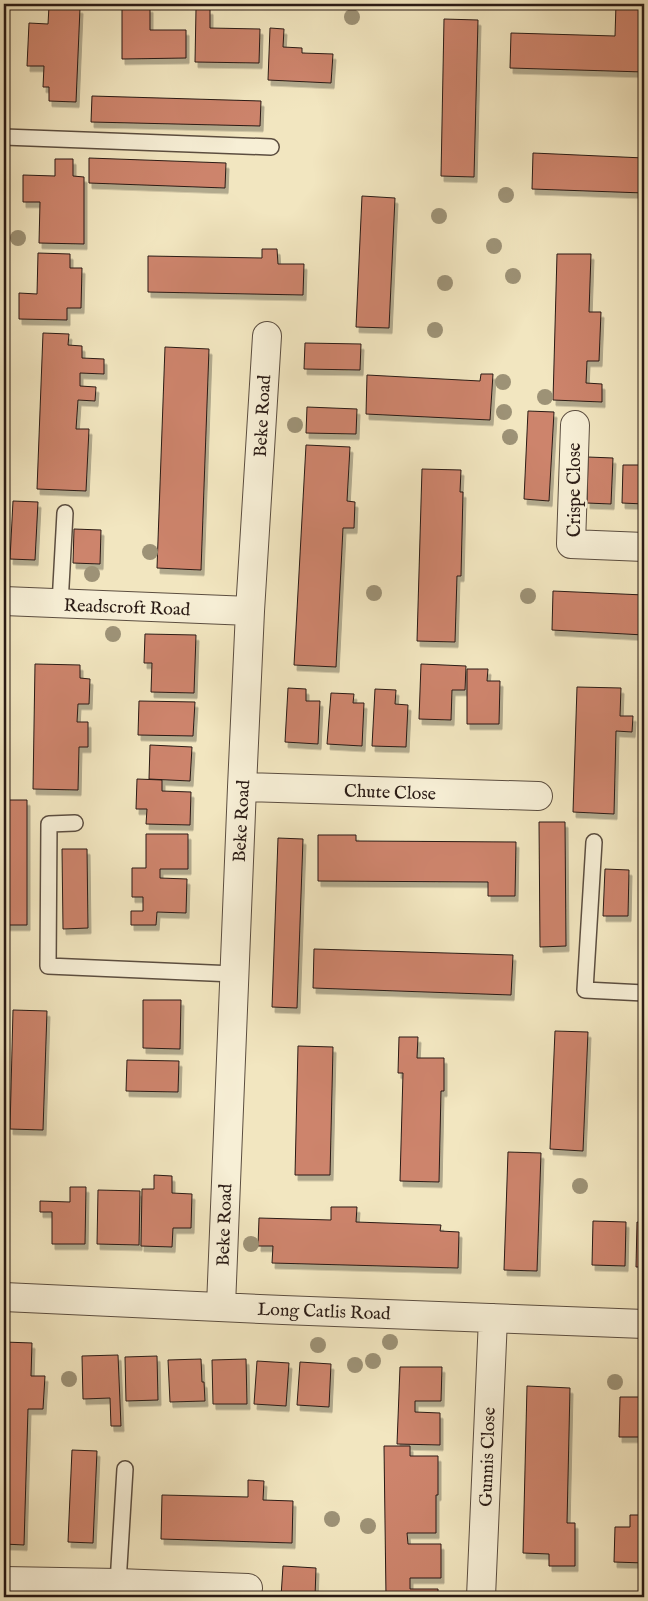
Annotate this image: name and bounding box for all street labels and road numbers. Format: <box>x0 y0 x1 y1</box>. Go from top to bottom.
street label: Beke Road <box>250 374 277 458</box>
street label: Crispe Close <box>564 443 587 537</box>
street label: Readscroft Road <box>63 595 191 622</box>
street label: Beke Road <box>229 779 256 863</box>
street label: Chute Close <box>344 780 436 807</box>
street label: Beke Road <box>213 1183 238 1267</box>
street label: Long Catlis Road <box>257 1299 391 1326</box>
street label: Gunnis Close <box>475 1407 502 1507</box>

